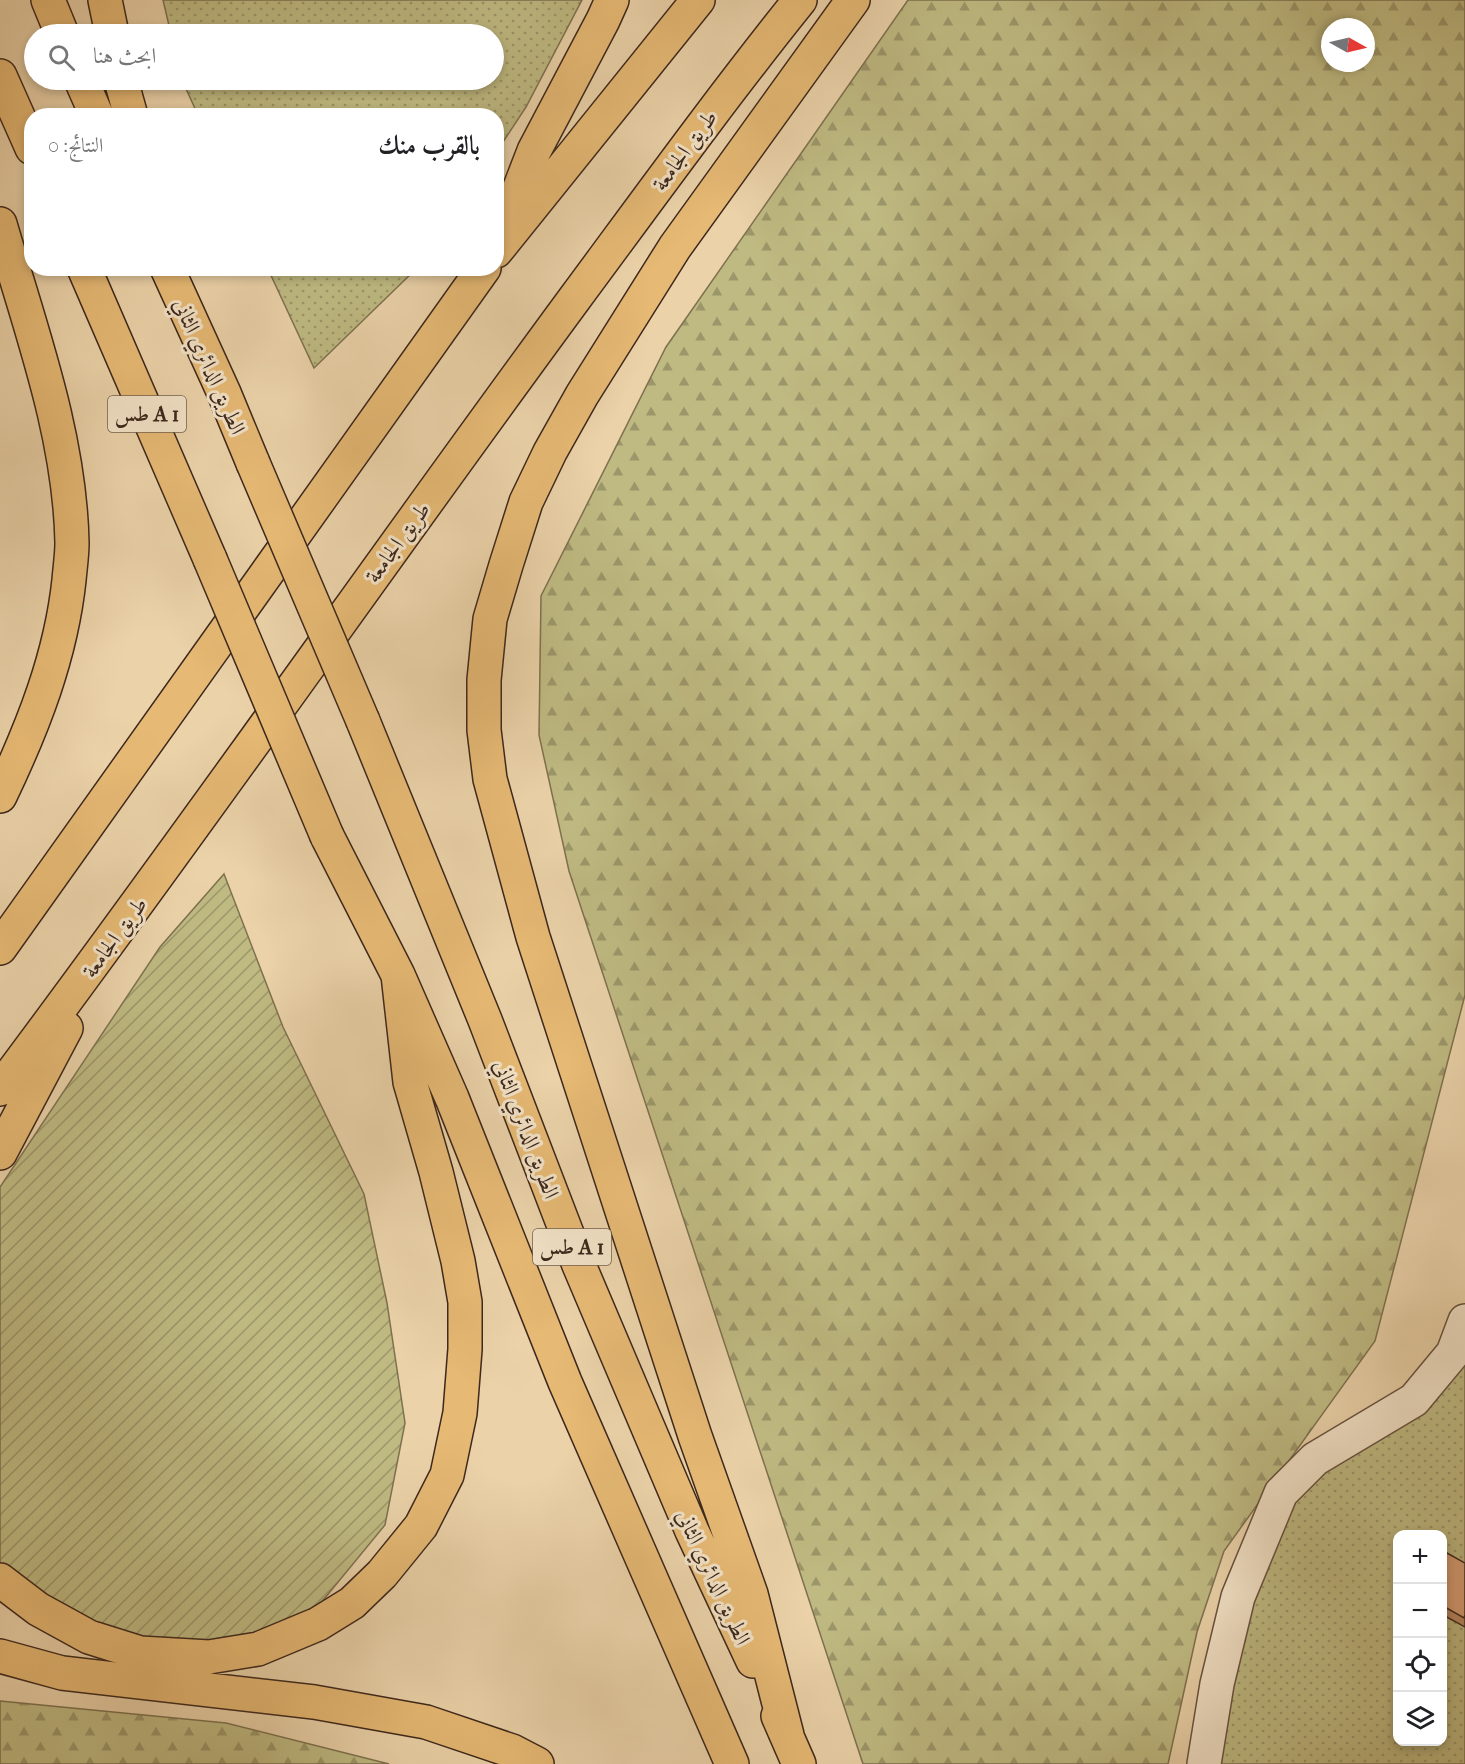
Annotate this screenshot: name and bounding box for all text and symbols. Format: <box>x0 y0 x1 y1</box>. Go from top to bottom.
north arrow <box>1321 18 1375 72</box>
search box <box>24 24 504 90</box>
icon: search <box>45 41 78 74</box>
text: ابحث هنا <box>93 43 156 69</box>
street label: طريق الجامعة <box>647 105 724 197</box>
text: بالقرب منك <box>378 130 480 161</box>
text: النتائج: 0 <box>48 134 103 157</box>
street label: الطريق الدائري الثاني <box>163 294 251 441</box>
road number: طس A 1 <box>108 396 186 432</box>
street label: طريق الجامعة <box>360 497 437 589</box>
street label: طريق الجامعة <box>77 892 154 984</box>
street label: الطريق الدائري الثاني <box>483 1056 564 1204</box>
road number: طس A 1 <box>533 1229 611 1265</box>
street label: الطريق الدائري الثاني <box>666 1506 756 1651</box>
map controls <box>1393 1530 1447 1746</box>
button: + <box>1393 1530 1447 1584</box>
button: − <box>1393 1584 1447 1638</box>
button: locate <box>1393 1638 1447 1692</box>
button: layers <box>1393 1692 1447 1746</box>

